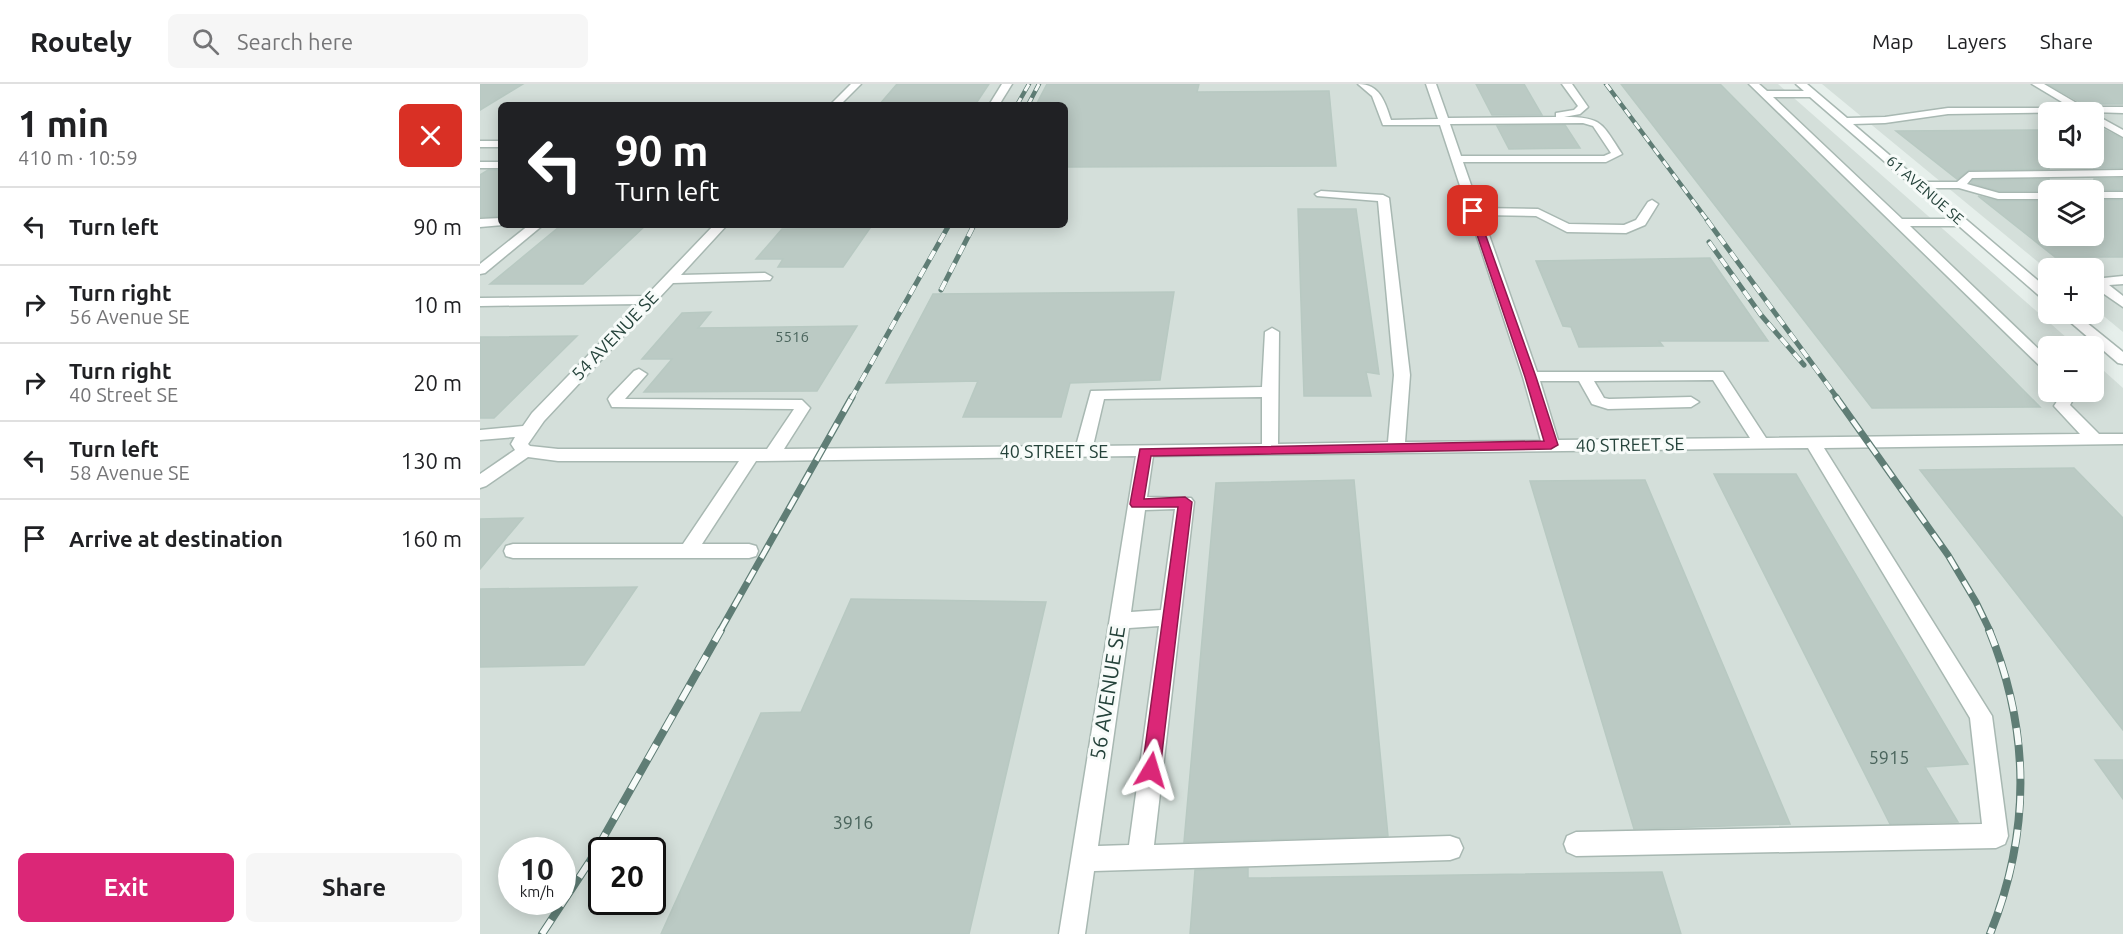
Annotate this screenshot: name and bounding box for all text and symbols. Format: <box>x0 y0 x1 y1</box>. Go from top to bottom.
search box <box>168 14 588 68</box>
icon: search <box>189 25 222 58</box>
text: Routely <box>30 26 132 57</box>
text: Search here <box>237 29 353 54</box>
text: Map <box>1872 29 1913 53</box>
text: Layers <box>1946 29 2007 53</box>
text: Share <box>2040 29 2093 53</box>
map controls <box>2038 102 2104 402</box>
button: sound <box>2038 102 2104 168</box>
text: 1 min <box>18 103 109 144</box>
button: close <box>399 104 462 167</box>
icon: left <box>516 126 594 204</box>
text: 90 m <box>615 127 709 174</box>
text: 410 m · 10:59 <box>18 146 138 169</box>
street label: 61 AVENUE SE <box>1883 152 1967 228</box>
text: Turn left <box>615 176 719 206</box>
button: layers <box>2038 180 2104 246</box>
pin <box>1447 185 1498 236</box>
icon: arrive <box>1456 194 1489 227</box>
icon: left <box>18 210 51 243</box>
text: Turn left <box>69 214 159 239</box>
text: 90 m <box>413 214 462 239</box>
button: + <box>2038 258 2104 324</box>
text: Turn right <box>69 280 171 305</box>
street label: 54 AVENUE SE <box>567 287 662 384</box>
icon: right <box>18 288 51 321</box>
text: 10 m <box>413 292 462 317</box>
text: 56 Avenue SE <box>69 305 190 328</box>
house number: 5516 <box>775 328 809 345</box>
button: − <box>2038 336 2104 402</box>
text: Turn right <box>69 358 171 383</box>
icon: right <box>18 366 51 399</box>
text: 20 m <box>413 370 462 395</box>
text: 40 Street SE <box>69 383 178 406</box>
street label: 40 STREET SE <box>1575 433 1685 455</box>
text: Turn left <box>69 436 159 461</box>
street label: 40 STREET SE <box>1000 441 1108 461</box>
icon: left <box>18 444 51 477</box>
text: 130 m <box>401 448 462 473</box>
text: 58 Avenue SE <box>69 461 190 484</box>
icon: arrive <box>18 522 51 555</box>
text: Arrive at destination <box>69 526 283 551</box>
text: 160 m <box>401 526 462 551</box>
street label: 56 AVENUE SE <box>1085 624 1129 761</box>
position arrow <box>1119 738 1183 802</box>
house number: 5915 <box>1869 747 1909 767</box>
house number: 3916 <box>833 812 873 832</box>
speed limit sign: 20 <box>588 837 666 915</box>
text: 10 <box>520 852 554 886</box>
button: Exit <box>18 853 234 922</box>
button: Share <box>246 853 462 922</box>
text: km/h <box>520 883 554 900</box>

